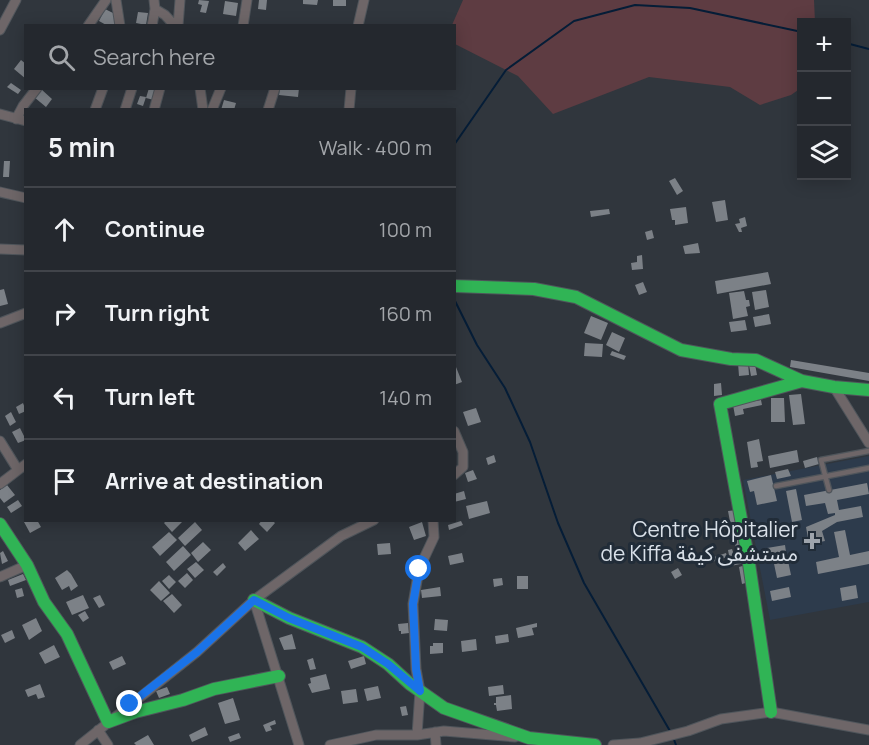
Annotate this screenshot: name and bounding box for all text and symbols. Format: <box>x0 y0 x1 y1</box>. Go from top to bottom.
map controls <box>797 18 851 180</box>
button: + <box>797 18 851 72</box>
search box <box>24 24 456 90</box>
icon: search <box>45 41 78 74</box>
text: Search here <box>93 42 215 72</box>
button: − <box>797 72 851 126</box>
button: layers <box>797 126 851 180</box>
text: 5 min <box>48 129 115 165</box>
text: Walk · 400 m <box>319 134 432 161</box>
icon: ahead <box>48 213 81 246</box>
text: Continue <box>105 214 205 244</box>
text: 100 m <box>379 216 432 243</box>
icon: right <box>48 297 81 330</box>
text: Turn right <box>105 298 210 328</box>
text: 160 m <box>379 300 432 327</box>
icon: left <box>48 381 81 414</box>
text: Turn left <box>105 382 195 412</box>
text: 140 m <box>379 384 432 411</box>
icon: arrive <box>48 465 81 498</box>
text: Arrive at destination <box>105 466 323 496</box>
place label: Centre Hôpitalier de Kiffa مستشفى كيفة <box>601 515 798 567</box>
marker: Centre Hôpitalier de Kiffa مستشفى كيفة <box>803 532 821 550</box>
route start <box>405 555 431 581</box>
route end <box>116 690 142 716</box>

